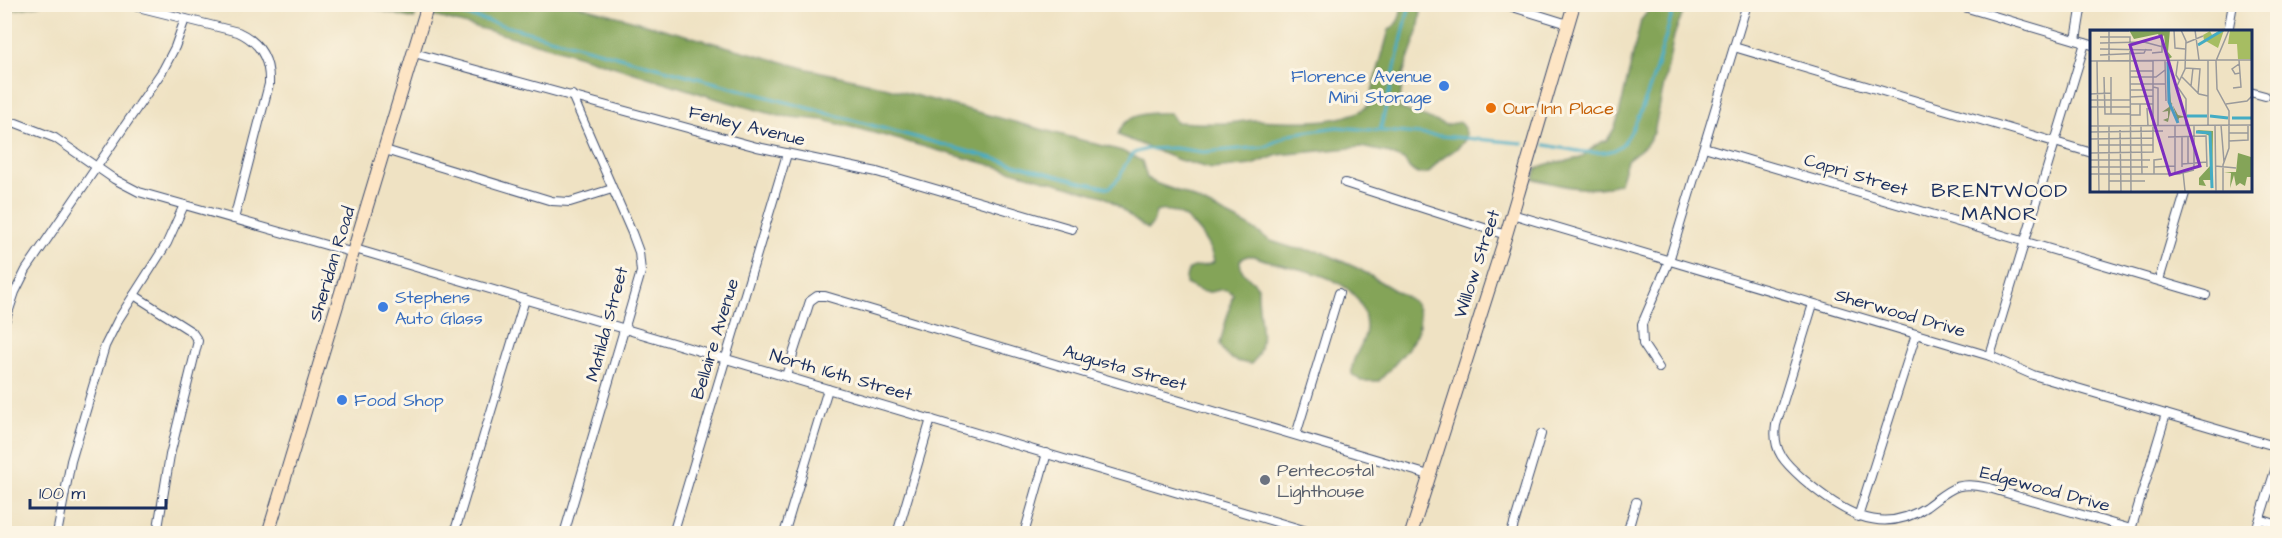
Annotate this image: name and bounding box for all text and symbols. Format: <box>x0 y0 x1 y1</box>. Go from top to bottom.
inset map <box>2090 30 2252 192</box>
place label: Florence Avenue Mini Storage <box>1291 64 1432 111</box>
marker: Florence Avenue Mini Storage <box>1437 79 1451 93</box>
place label: Our Inn Place <box>1503 96 1614 121</box>
street label: Fenley Avenue <box>686 99 808 154</box>
marker: Our Inn Place <box>1484 101 1498 115</box>
street label: Capri Street <box>1801 147 1912 203</box>
district label: BRENTWOOD MANOR <box>1931 177 2069 228</box>
street label: Sheridan Road <box>303 204 361 324</box>
street label: Willow Street <box>1448 206 1507 321</box>
street label: Matilda Street <box>580 263 635 384</box>
street label: Bellaire Avenue <box>685 275 745 403</box>
street label: Sherwood Drive <box>1832 282 1968 344</box>
place label: Stephens Auto Glass <box>395 285 483 331</box>
marker: Stephens Auto Glass <box>376 300 390 314</box>
street label: Augusta Street <box>1060 338 1190 399</box>
street label: North 16th Street <box>767 343 916 408</box>
place label: Food Shop <box>354 388 444 413</box>
marker: Food Shop <box>335 393 349 407</box>
place label: Pentecostal Lighthouse <box>1277 458 1374 505</box>
street label: Edgewood Drive <box>1977 460 2113 519</box>
scale bar <box>30 472 166 510</box>
marker: Pentecostal Lighthouse <box>1258 473 1272 487</box>
text: 100 m <box>39 481 85 506</box>

